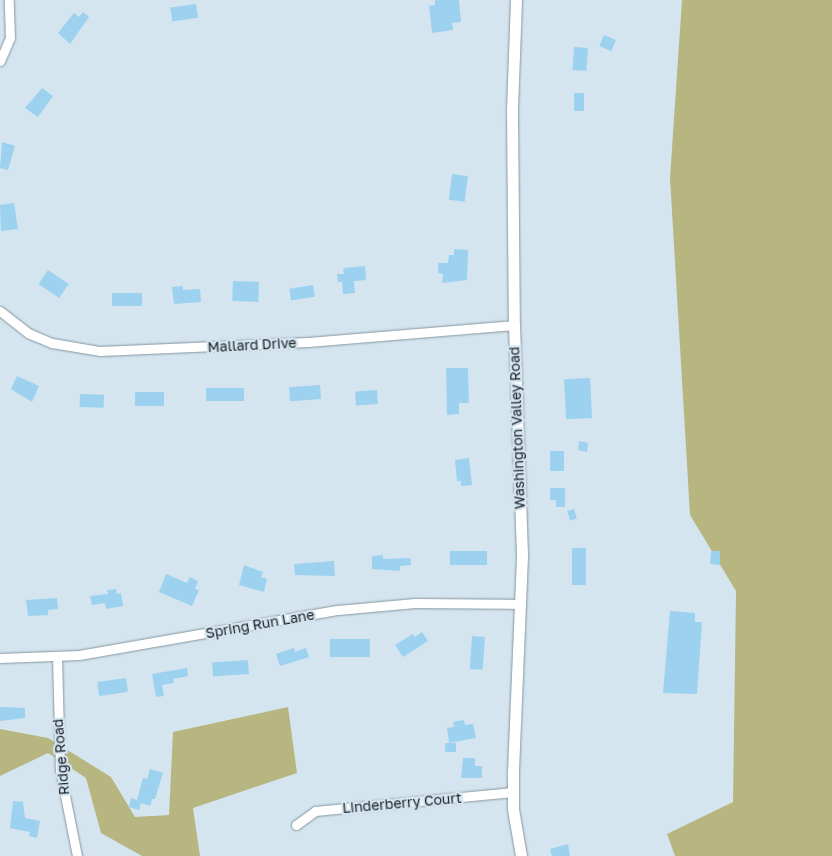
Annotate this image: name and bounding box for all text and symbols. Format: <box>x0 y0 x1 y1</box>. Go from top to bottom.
street label: Mallard Drive <box>207 334 297 356</box>
street label: Washington Valley Road <box>506 346 528 510</box>
street label: Spring Run Lane <box>204 606 316 642</box>
street label: Ridge Road <box>49 718 73 796</box>
street label: Linderberry Court <box>342 789 462 817</box>

